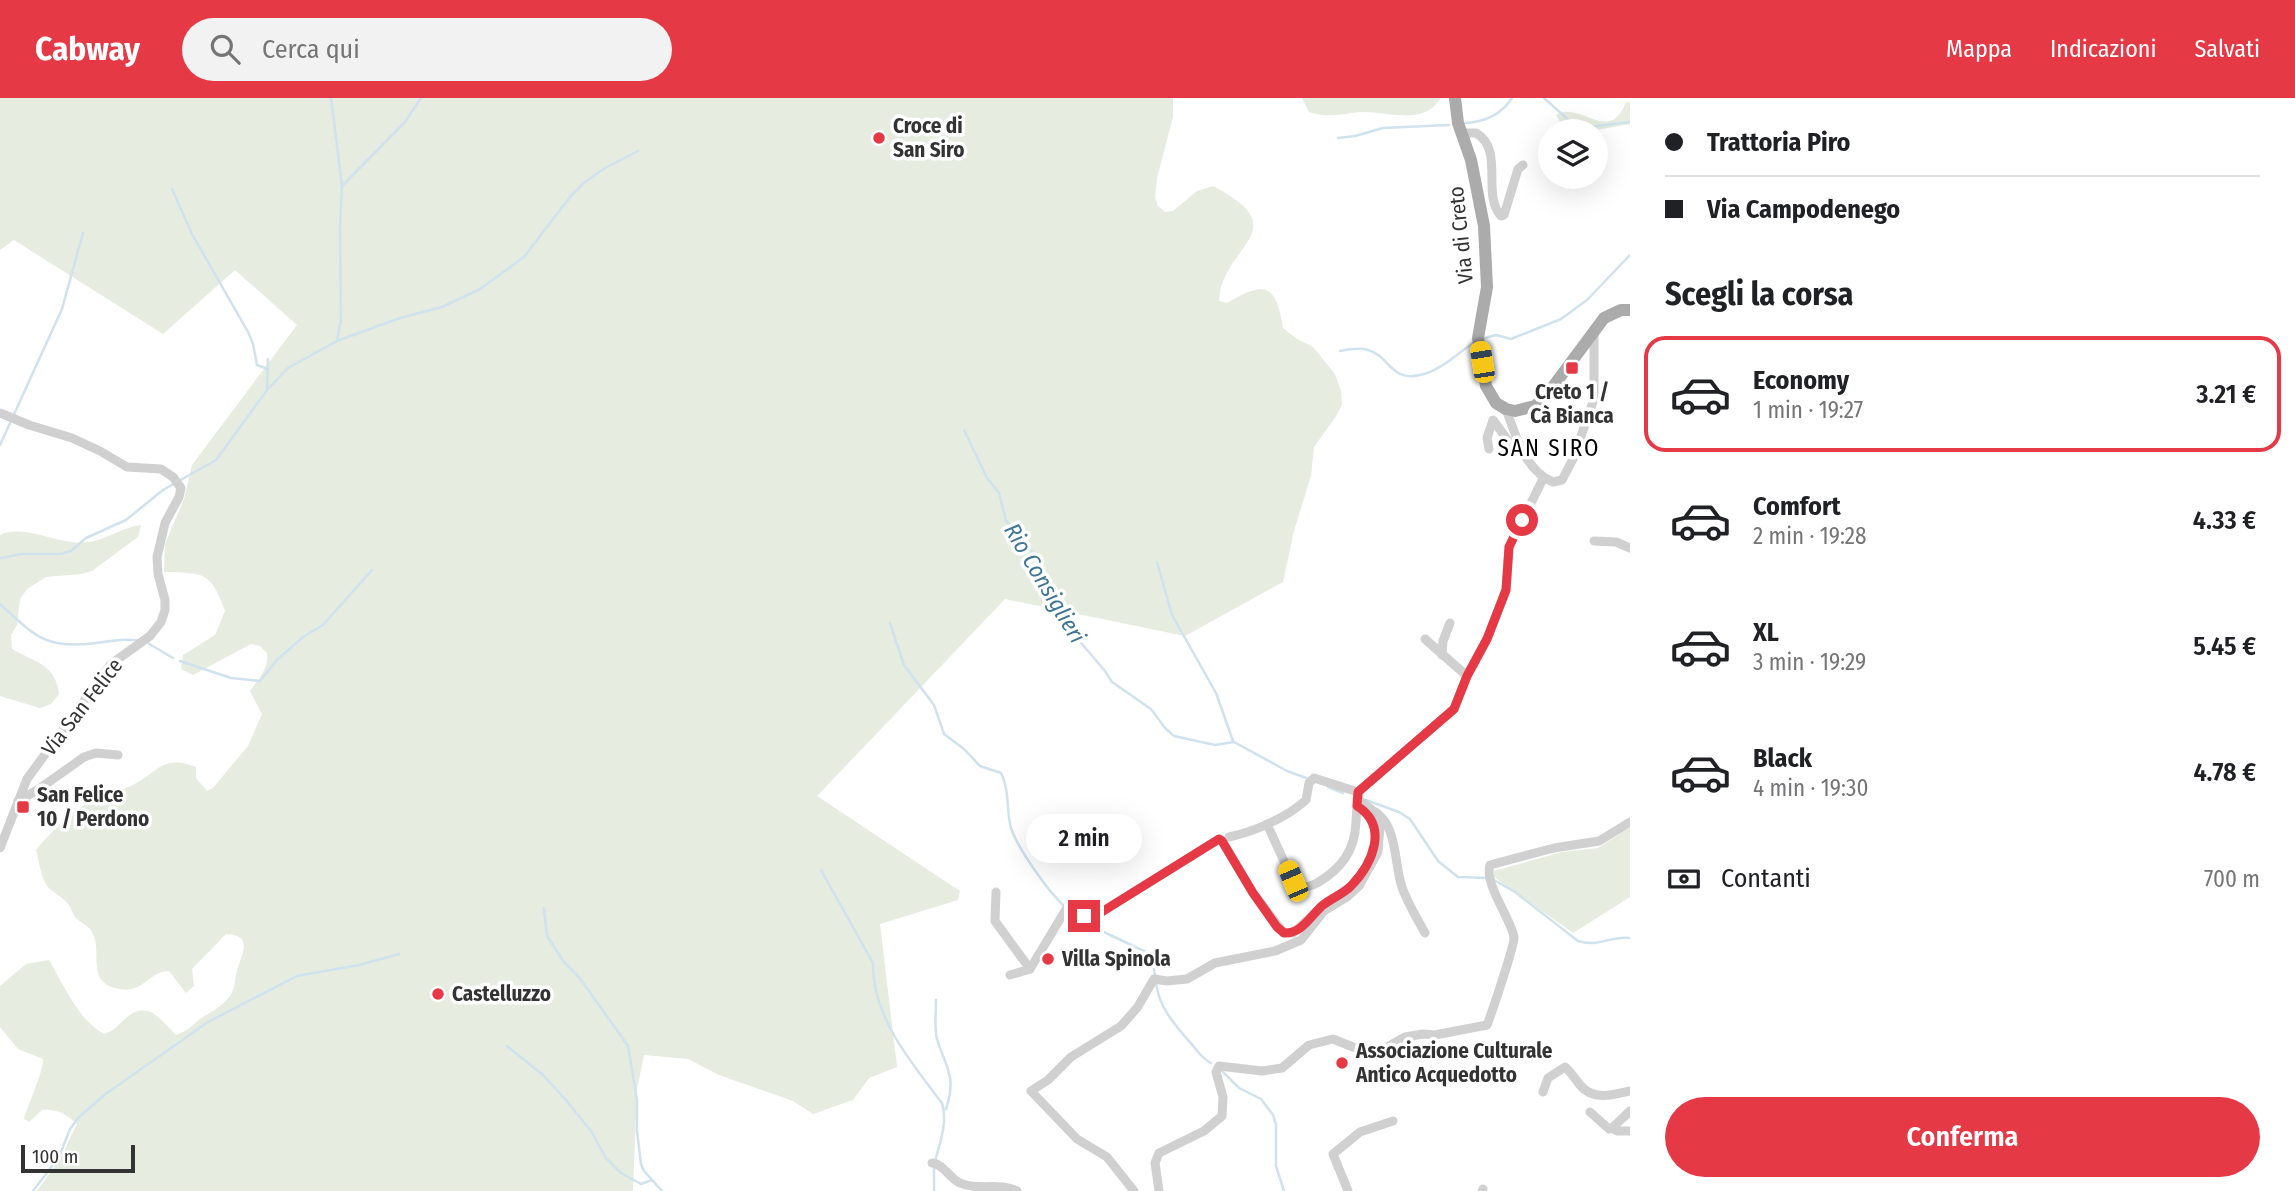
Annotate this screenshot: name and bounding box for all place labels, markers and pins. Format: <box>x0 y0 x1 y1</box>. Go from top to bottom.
place label: Croce di San Siro <box>893 113 964 163</box>
marker: Croce di San Siro <box>871 130 887 146</box>
marker: Creto 1 / Cà Bianca <box>1564 360 1580 376</box>
place label: Creto 1 / Cà Bianca <box>1530 379 1614 429</box>
place label: San Felice 10 / Perdono <box>37 782 149 832</box>
marker: San Felice 10 / Perdono <box>15 799 31 815</box>
place label: Villa Spinola <box>1061 946 1171 972</box>
marker: Villa Spinola <box>1040 951 1056 967</box>
place label: Castelluzzo <box>452 981 551 1007</box>
marker: Castelluzzo <box>430 986 446 1002</box>
place label: Associazione Culturale Antico Acquedotto <box>1355 1038 1553 1088</box>
marker: Associazione Culturale Antico Acquedotto <box>1334 1055 1350 1071</box>

